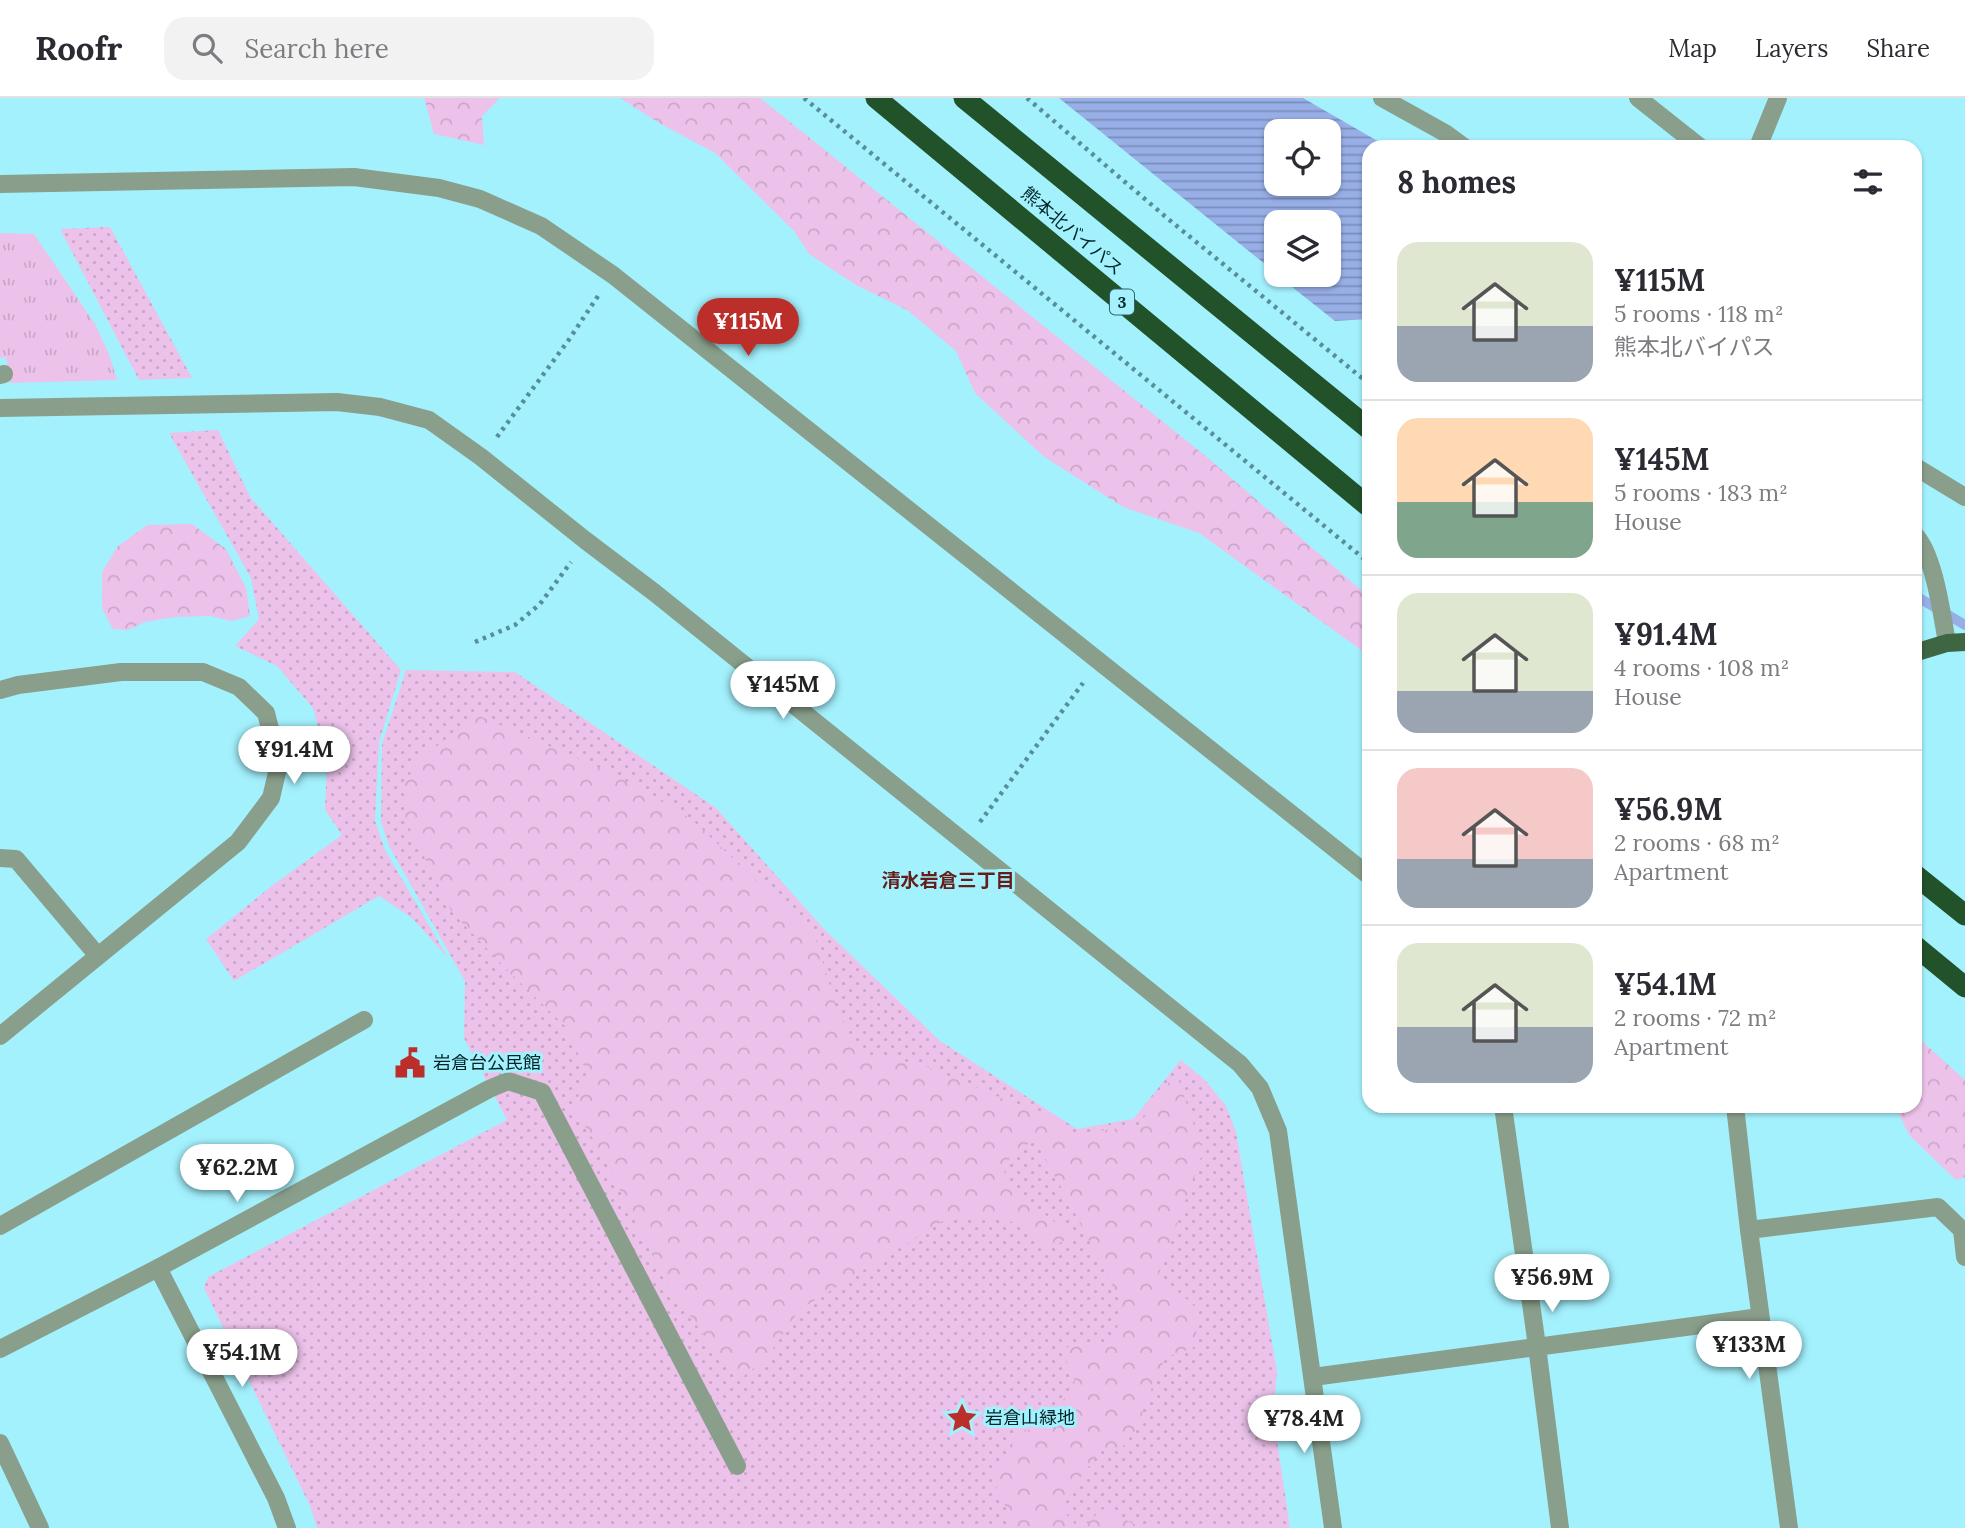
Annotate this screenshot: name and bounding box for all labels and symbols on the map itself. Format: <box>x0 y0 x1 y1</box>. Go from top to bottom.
street label: 熊本北バイパス <box>1017 181 1128 280</box>
road number: 3 <box>1110 290 1134 314</box>
pin: ¥115M <box>699 299 797 358</box>
pin: ¥145M <box>734 662 832 721</box>
pin: ¥91.4M <box>237 726 351 786</box>
district label: 清水岩倉三丁目 <box>881 868 1015 892</box>
public building icon: 岩倉台公民館 <box>393 1046 427 1080</box>
place label: 岩倉台公民館 <box>433 1051 541 1074</box>
pin: ¥62.2M <box>180 1144 294 1204</box>
pin: ¥56.9M <box>1495 1254 1609 1314</box>
pin: ¥133M <box>1700 1322 1798 1381</box>
pin: ¥54.1M <box>185 1330 299 1389</box>
pin: ¥78.4M <box>1247 1396 1361 1455</box>
place icon: 岩倉山緑地 <box>945 1401 979 1435</box>
place label: 岩倉山緑地 <box>985 1406 1075 1429</box>

